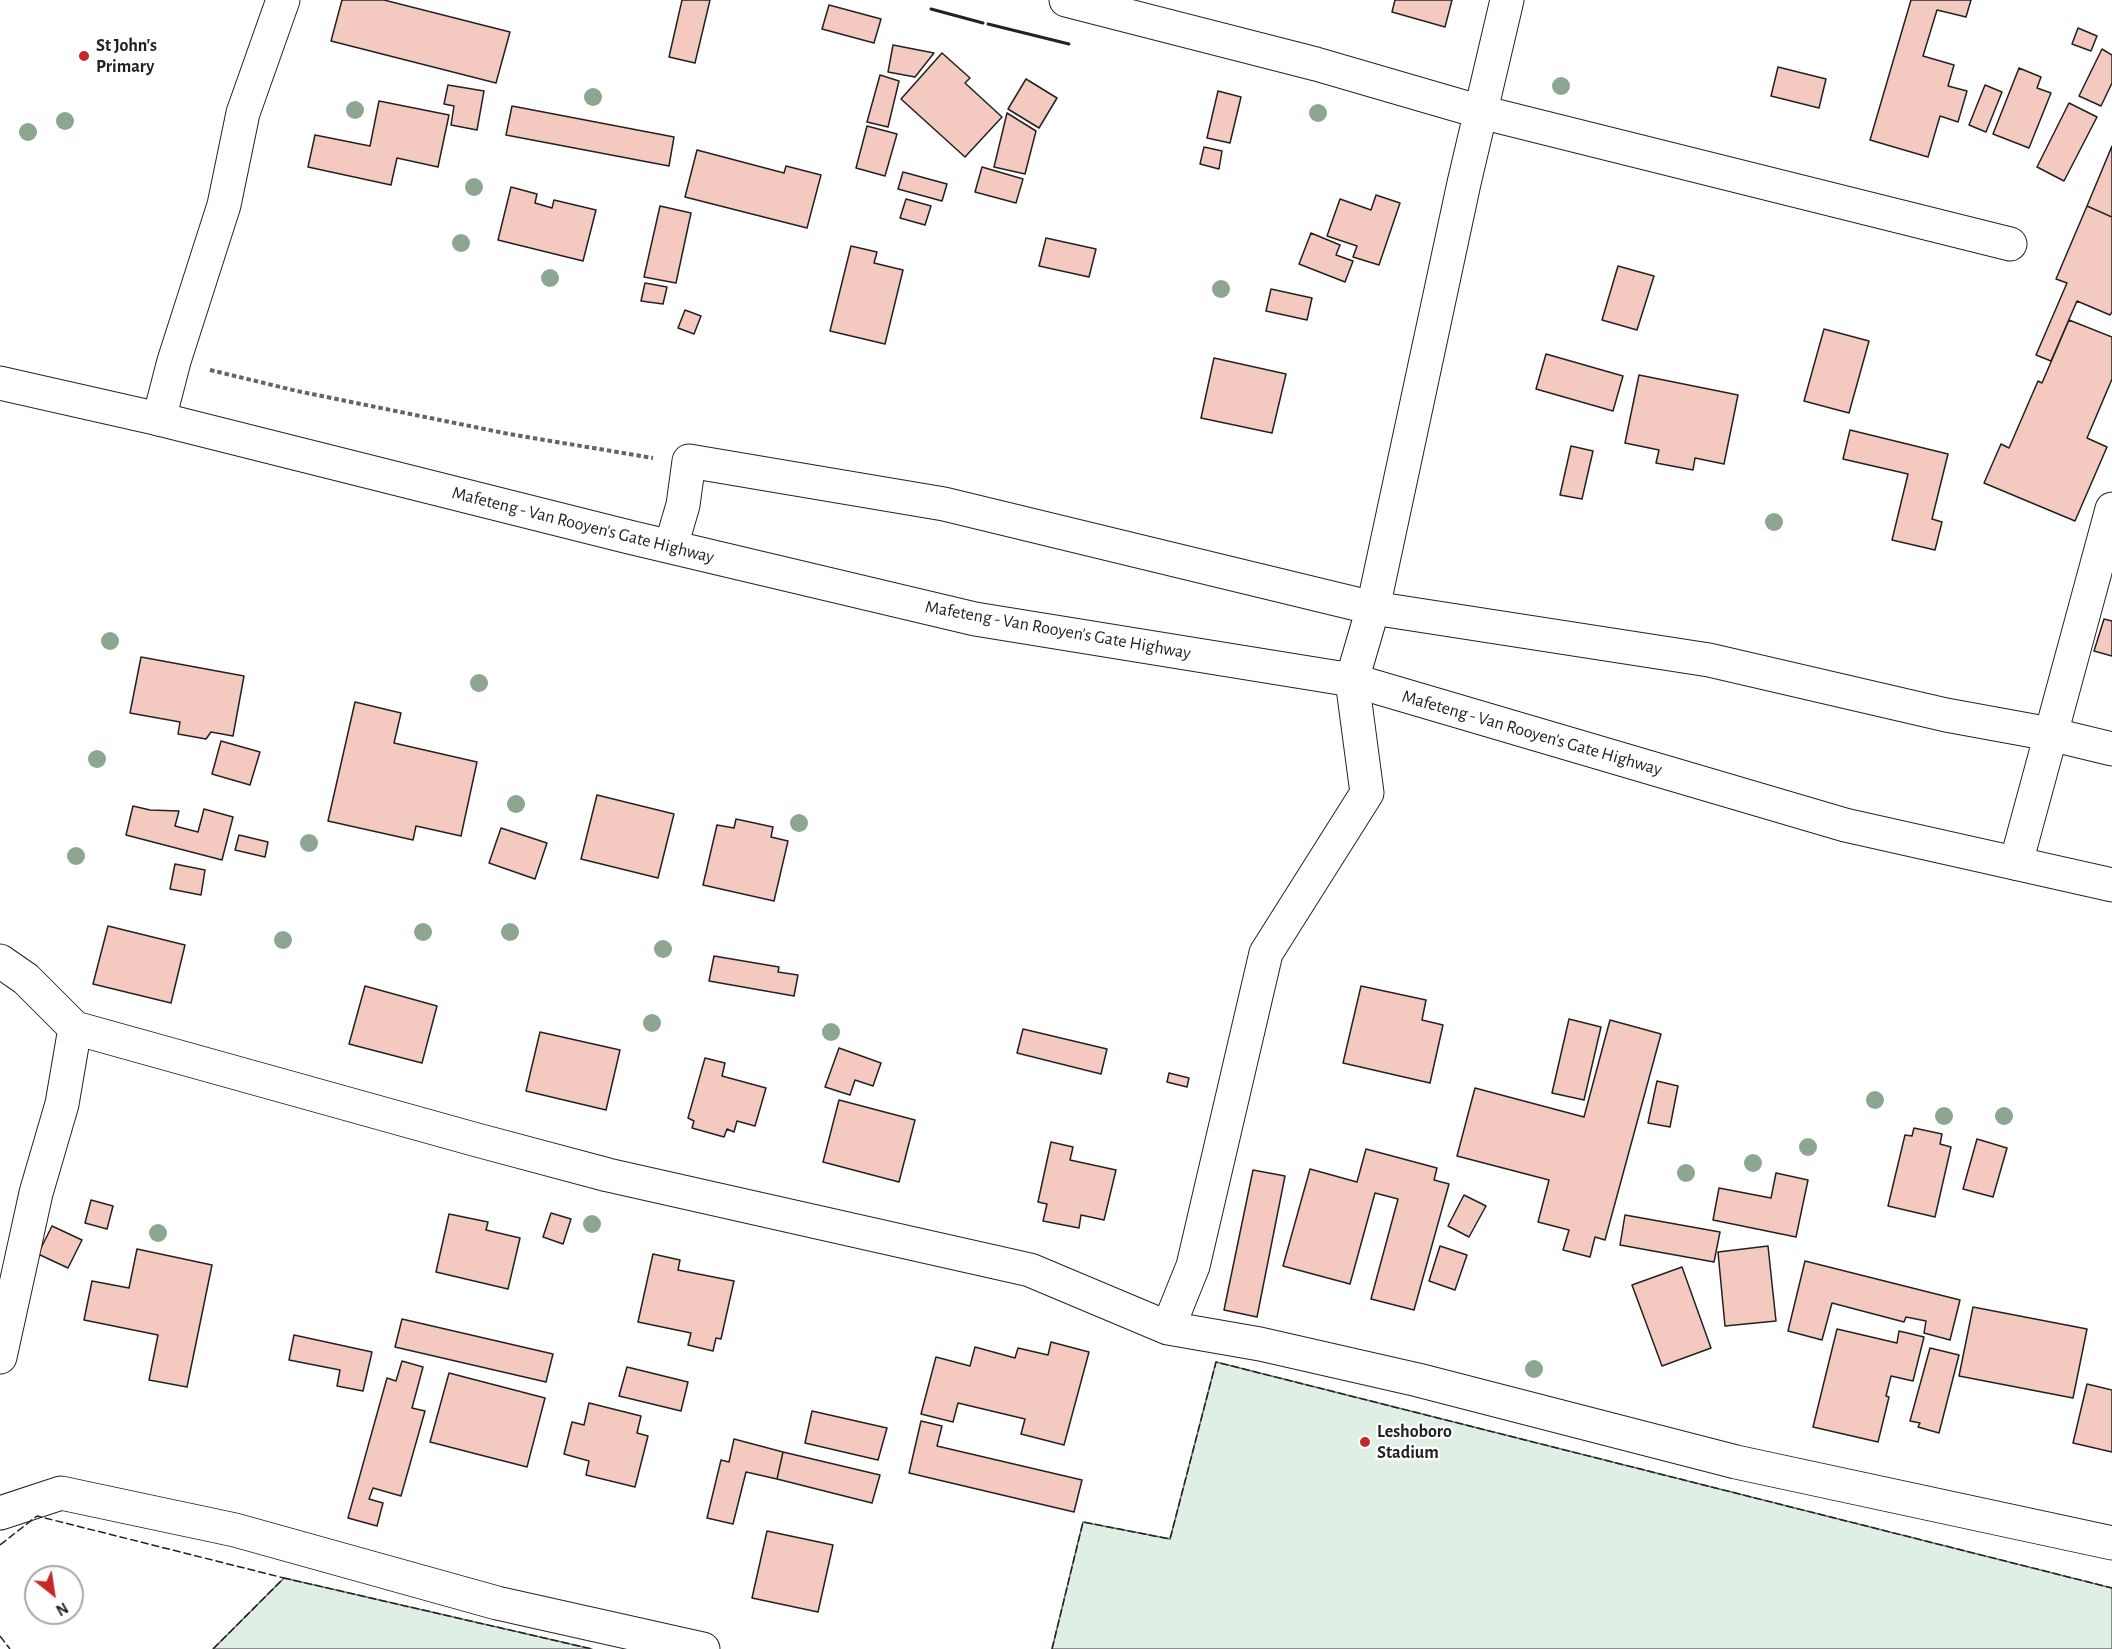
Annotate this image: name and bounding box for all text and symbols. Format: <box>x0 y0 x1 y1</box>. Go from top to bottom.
place label: St John's Primary <box>96 35 157 78</box>
marker: St John's Primary <box>77 49 91 63</box>
street label: Mafeteng - Van Rooyen's Gate Highway <box>450 482 716 568</box>
street label: Mafeteng - Van Rooyen's Gate Highway <box>923 596 1193 664</box>
street label: Mafeteng - Van Rooyen's Gate Highway <box>1400 685 1664 781</box>
place label: Leshoboro Stadium <box>1377 1421 1452 1464</box>
marker: Leshoboro Stadium <box>1358 1435 1372 1449</box>
north arrow <box>24 1565 84 1625</box>
text: N <box>53 1599 71 1619</box>

